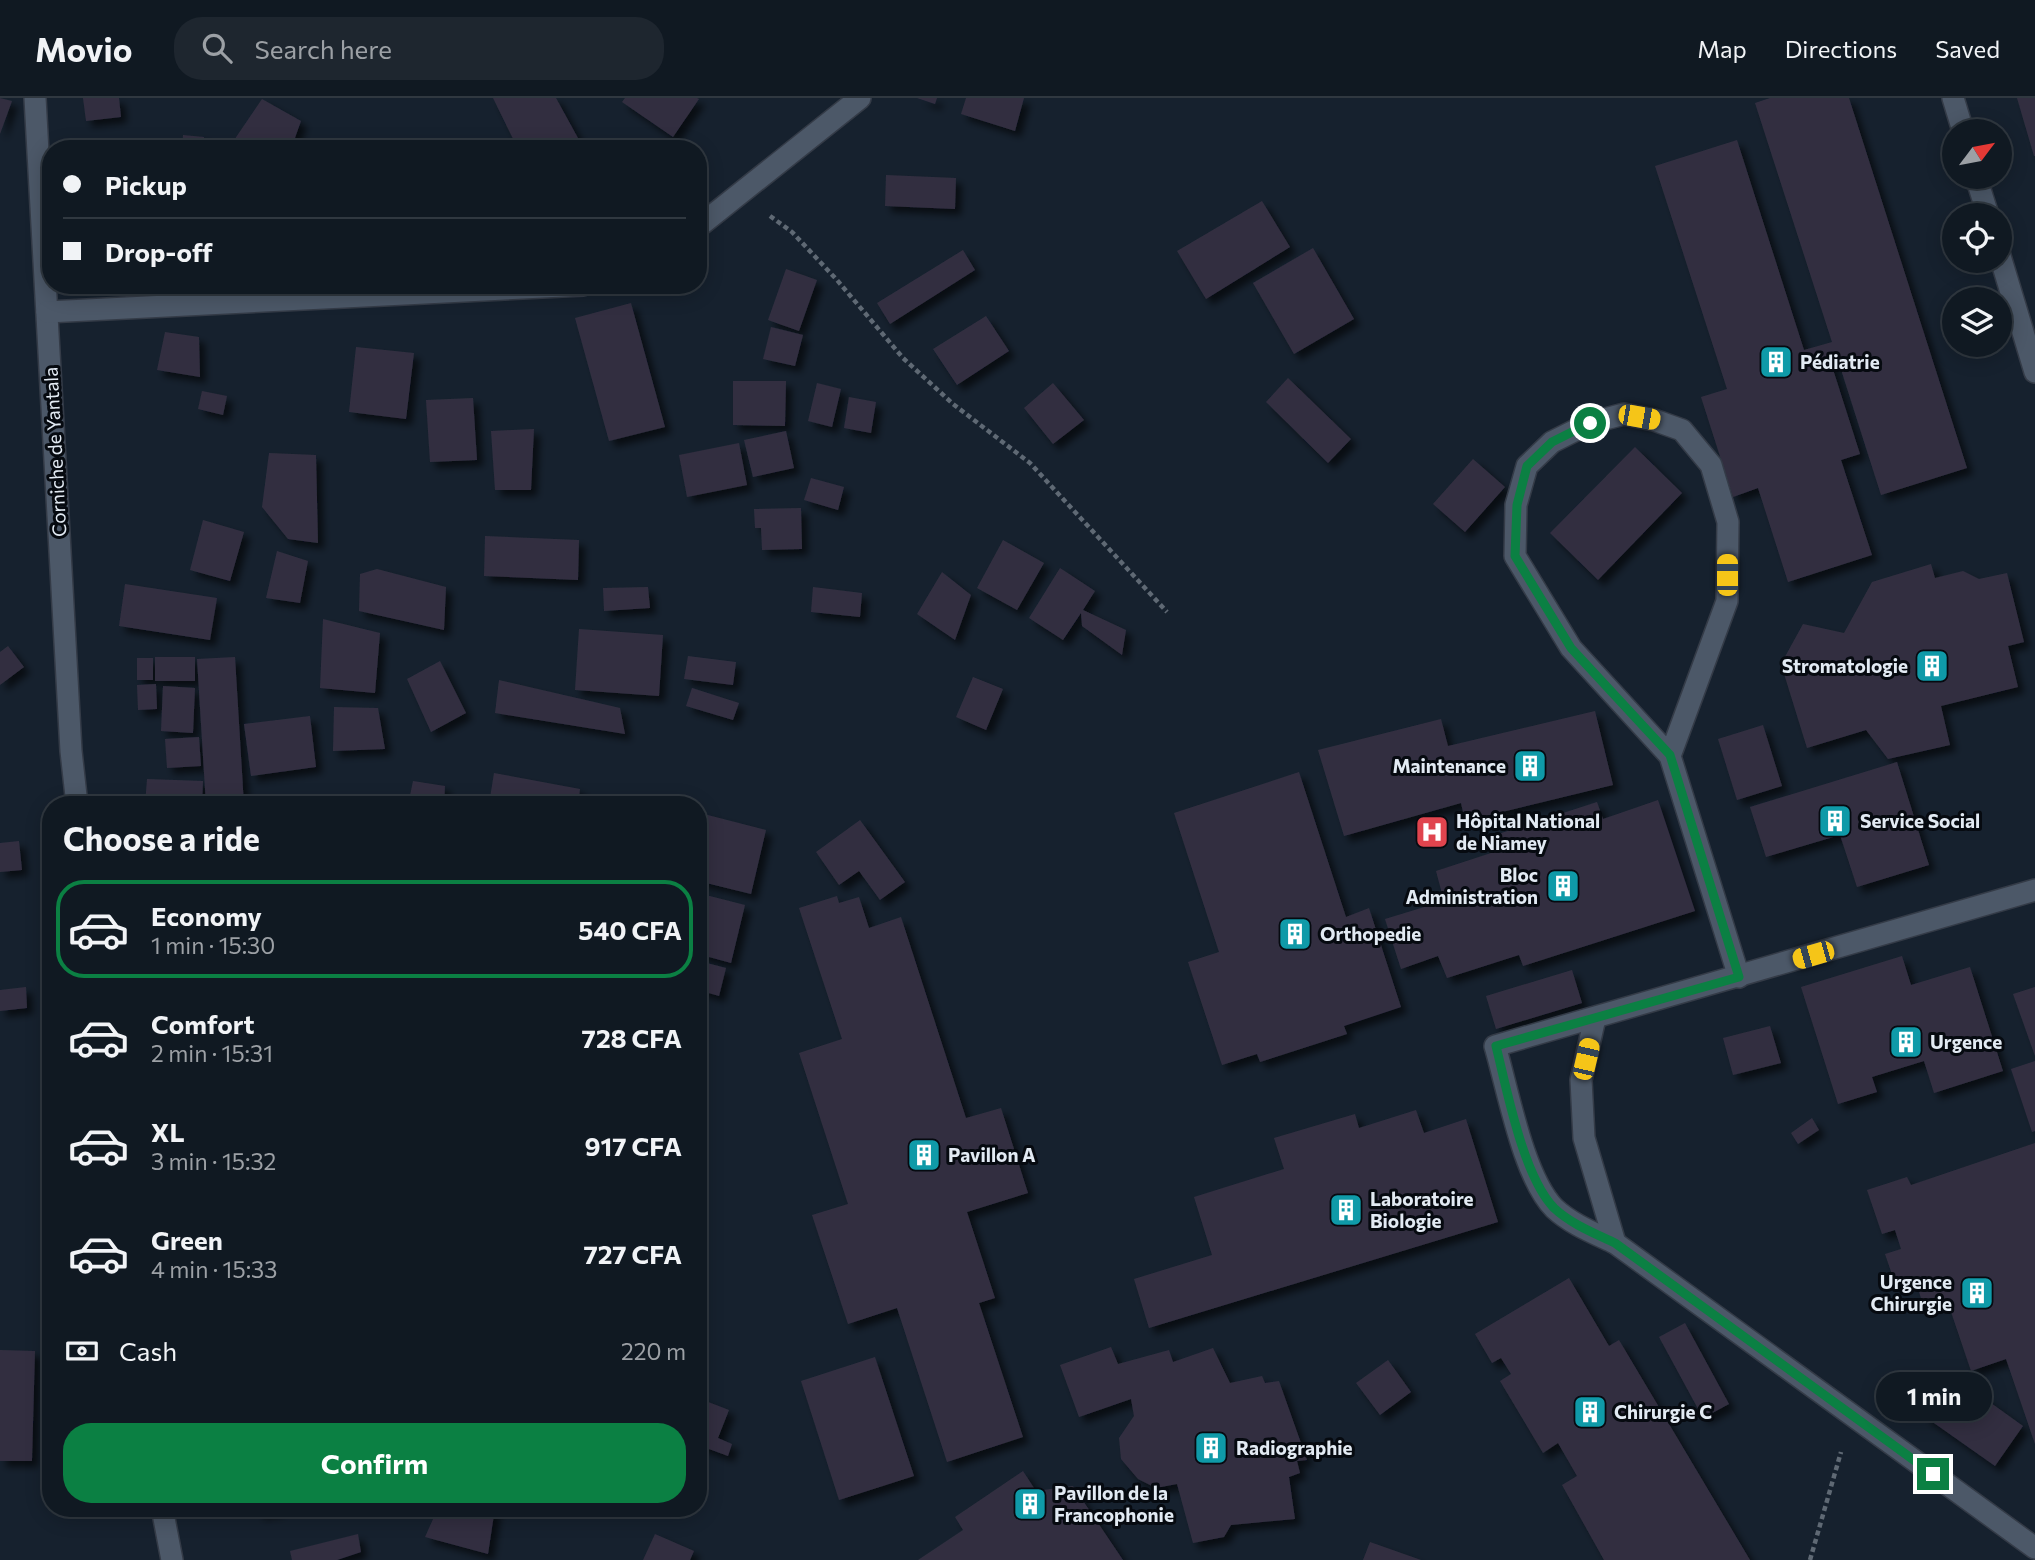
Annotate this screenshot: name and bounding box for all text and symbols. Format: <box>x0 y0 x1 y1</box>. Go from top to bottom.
search box <box>174 17 664 80</box>
text: Movio <box>35 28 132 69</box>
icon: search <box>198 29 236 67</box>
text: Search here <box>254 33 392 64</box>
text: Map <box>1697 34 1747 63</box>
text: Directions <box>1785 34 1897 63</box>
text: Saved <box>1935 34 2000 63</box>
north arrow <box>1942 119 2012 189</box>
map controls <box>1942 119 2012 357</box>
text: Pickup <box>105 169 187 200</box>
button: locate <box>1942 203 2012 273</box>
text: Drop-off <box>105 236 212 267</box>
button: layers <box>1942 287 2012 357</box>
building icon: Pédiatrie <box>1757 343 1795 381</box>
place label: Pédiatrie <box>1800 350 1880 373</box>
street label: Corniche de Yantala <box>39 366 70 538</box>
car <box>1617 403 1662 431</box>
route start <box>1574 407 1606 439</box>
car <box>1717 554 1738 596</box>
building icon: Stromatologie <box>1913 647 1951 685</box>
place label: Stromatologie <box>1782 654 1908 677</box>
building icon: Maintenance <box>1511 747 1549 785</box>
place label: Maintenance <box>1392 754 1506 777</box>
building icon: Service Social <box>1816 802 1854 840</box>
place label: Hôpital National de Niamey <box>1456 809 1600 854</box>
place label: Service Social <box>1860 809 1980 832</box>
hospital icon: Hôpital National de Niamey <box>1413 813 1451 851</box>
text: Choose a ride <box>63 818 260 858</box>
place label: Bloc Administration <box>1405 863 1538 908</box>
building icon: Bloc Administration <box>1544 867 1582 905</box>
icon: car <box>67 898 130 961</box>
text: Economy <box>151 900 262 931</box>
text: 540 CFA <box>578 914 682 945</box>
building icon: Orthopedie <box>1276 915 1314 953</box>
place label: Orthopedie <box>1320 922 1421 945</box>
text: 1 min · 15:30 <box>151 931 275 959</box>
car <box>1790 939 1837 971</box>
icon: car <box>67 1006 130 1069</box>
text: Comfort <box>151 1008 254 1039</box>
text: 728 CFA <box>582 1022 682 1053</box>
building icon: Urgence <box>1887 1023 1925 1061</box>
place label: Urgence <box>1930 1030 2002 1053</box>
car <box>1572 1036 1601 1082</box>
text: 2 min · 15:31 <box>151 1039 273 1067</box>
icon: car <box>67 1114 130 1177</box>
text: XL <box>151 1116 185 1147</box>
text: 917 CFA <box>585 1130 682 1161</box>
building icon: Pavillon A <box>905 1136 943 1174</box>
place label: Pavillon A <box>948 1143 1036 1166</box>
text: 3 min · 15:32 <box>151 1147 276 1175</box>
place label: Laboratoire Biologie <box>1370 1187 1473 1232</box>
building icon: Laboratoire Biologie <box>1327 1191 1365 1229</box>
icon: car <box>67 1222 130 1285</box>
text: Green <box>151 1224 223 1255</box>
text: 727 CFA <box>583 1238 682 1269</box>
text: 4 min · 15:33 <box>151 1255 277 1283</box>
place label: Urgence Chirurgie <box>1870 1270 1952 1315</box>
building icon: Urgence Chirurgie <box>1958 1274 1996 1312</box>
icon: cash <box>63 1332 101 1370</box>
text: Cash <box>119 1335 177 1366</box>
text: 220 m <box>621 1337 686 1365</box>
callout: 1 min <box>1875 1372 1991 1422</box>
text: 1 min <box>1907 1382 1961 1410</box>
building icon: Chirurgie C <box>1571 1393 1609 1431</box>
place label: Chirurgie C <box>1614 1400 1712 1423</box>
button: Confirm <box>63 1423 686 1503</box>
building icon: Radiographie <box>1192 1429 1230 1467</box>
place label: Radiographie <box>1236 1436 1352 1459</box>
route end <box>1917 1458 1949 1490</box>
place label: Pavillon de la Francophonie <box>1054 1481 1174 1526</box>
building icon: Pavillon de la Francophonie <box>1011 1485 1049 1523</box>

